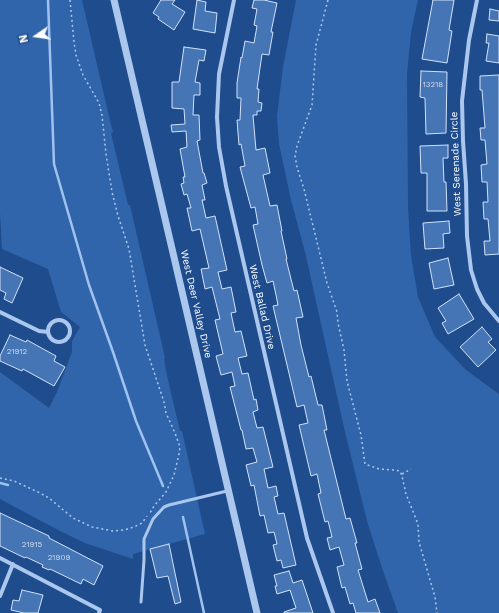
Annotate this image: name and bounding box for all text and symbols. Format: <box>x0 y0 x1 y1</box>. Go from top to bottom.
north arrow <box>16 16 56 56</box>
text: N <box>17 33 31 44</box>
house number: 13218 <box>423 80 443 90</box>
street label: West Serenade Circle <box>448 111 464 217</box>
street label: West Deer Valley Drive <box>178 249 214 359</box>
street label: West Ballad Drive <box>246 264 278 350</box>
house number: 21912 <box>7 347 27 357</box>
house number: 21915 <box>22 540 42 550</box>
house number: 21909 <box>48 553 70 563</box>

